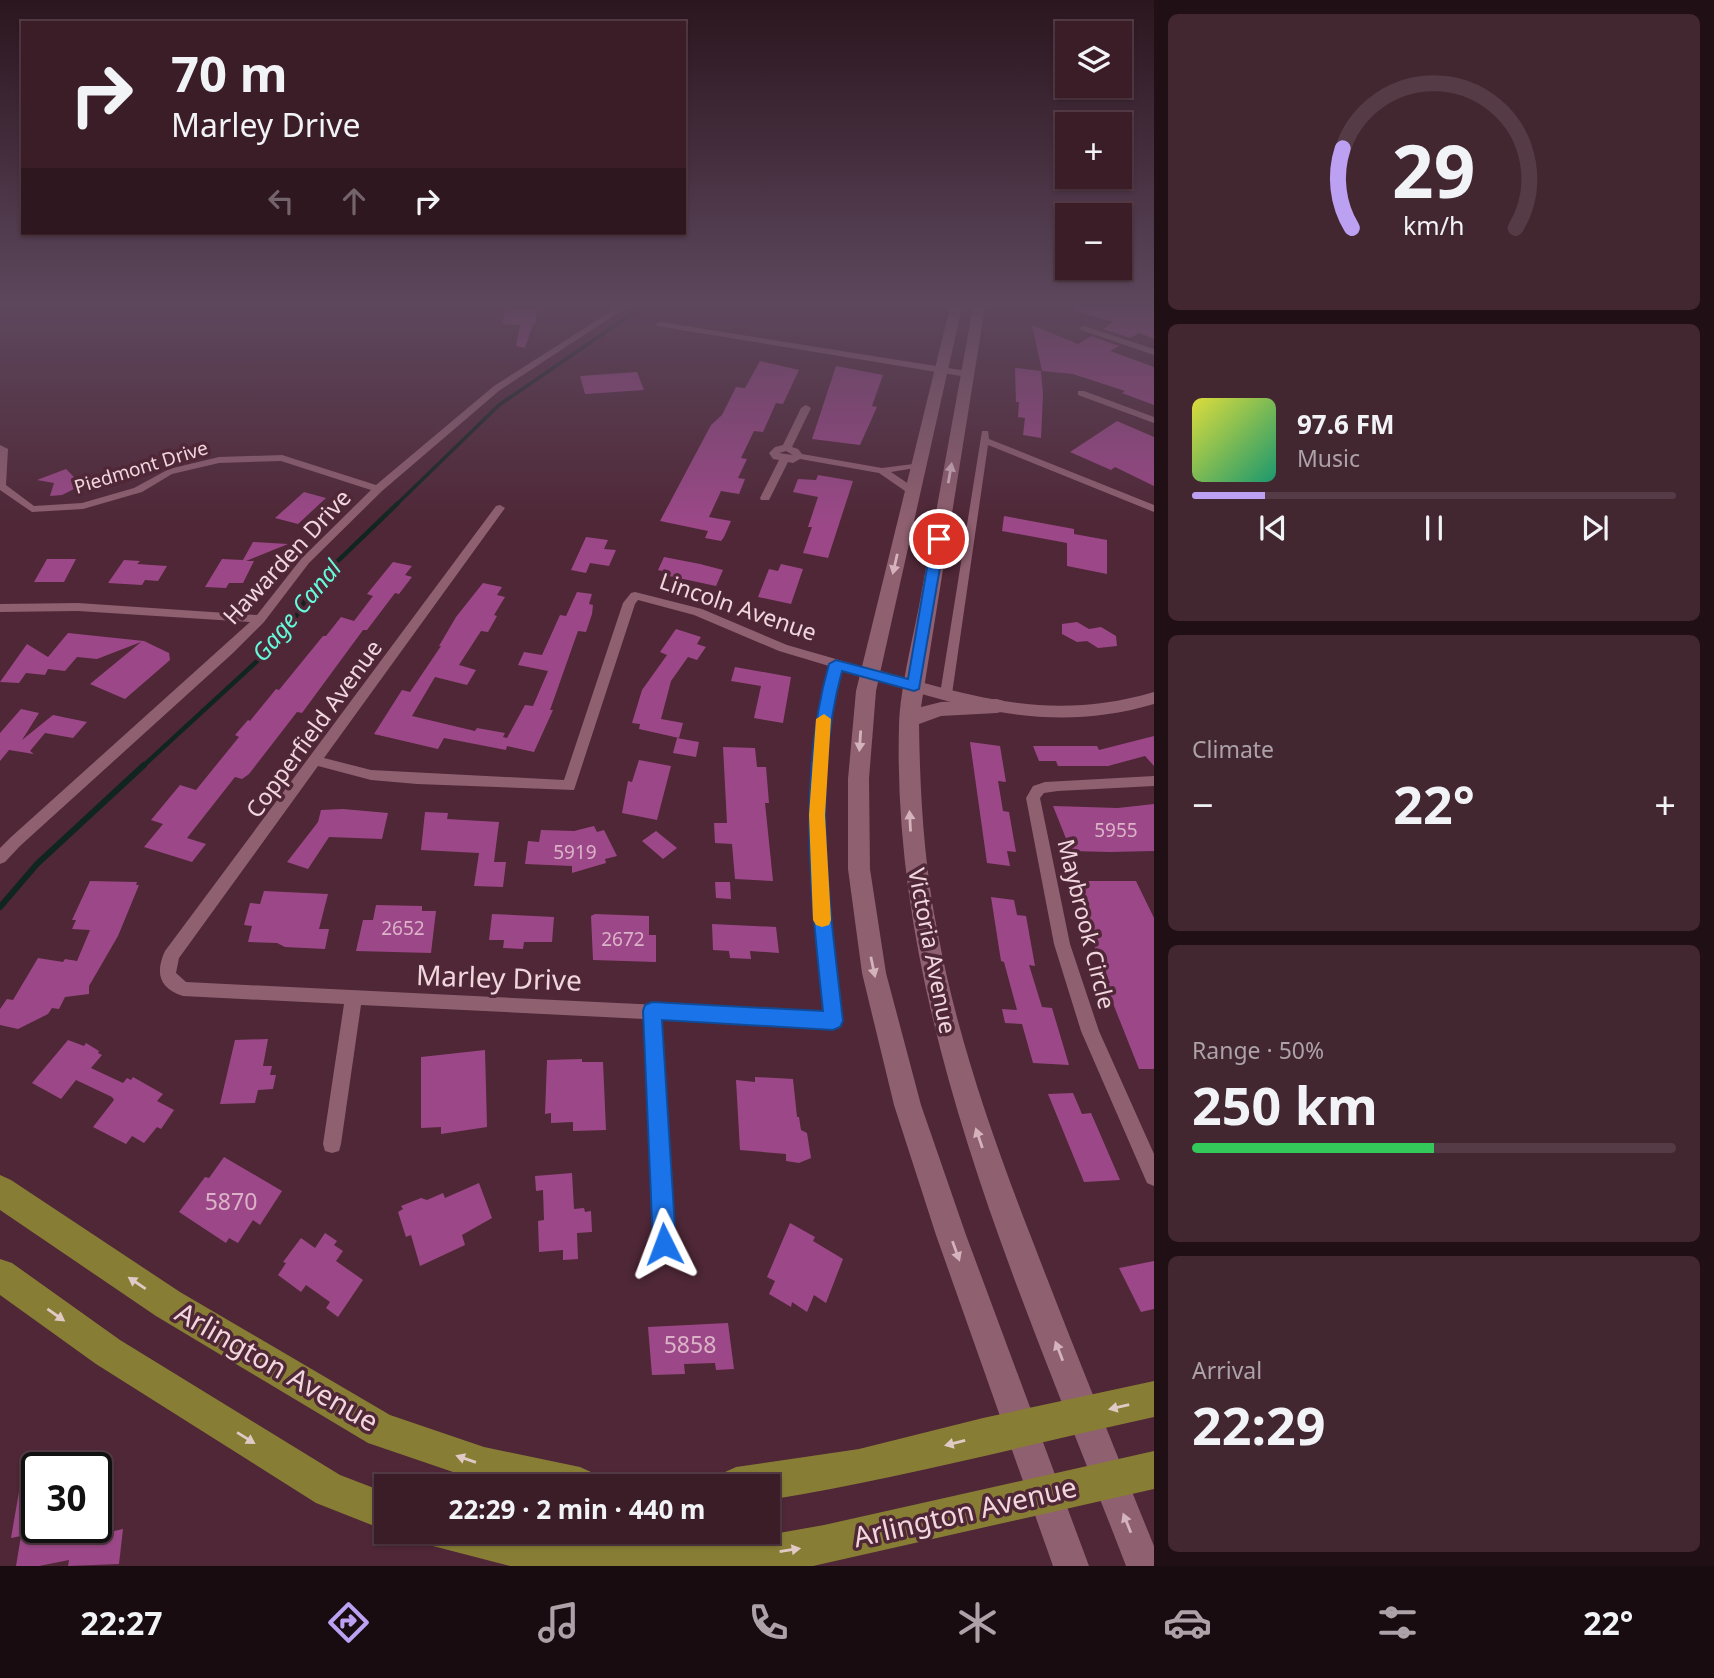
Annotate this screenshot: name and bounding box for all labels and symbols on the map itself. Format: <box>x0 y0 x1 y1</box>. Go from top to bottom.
street label: Piedmont Drive <box>71 434 211 500</box>
one-way arrow <box>944 462 955 484</box>
street label: Hawarden Drive <box>215 482 357 631</box>
pin <box>909 509 969 569</box>
water label: Gage Canal <box>244 552 349 668</box>
one-way arrow <box>889 553 900 575</box>
street label: Lincoln Avenue <box>656 564 821 648</box>
street label: Copperfield Avenue <box>238 633 389 824</box>
one-way arrow <box>854 730 865 752</box>
one-way arrow <box>904 810 915 832</box>
house number: 5955 <box>1094 817 1138 843</box>
street label: Maybrook Circle <box>1050 835 1124 1012</box>
house number: 5919 <box>553 839 597 865</box>
street label: Victoria Avenue <box>901 865 965 1036</box>
house number: 2652 <box>381 915 425 941</box>
house number: 2672 <box>601 926 645 952</box>
street label: Marley Drive <box>415 955 583 999</box>
one-way arrow <box>868 956 879 978</box>
one-way arrow <box>973 1127 984 1148</box>
house number: 5870 <box>205 1185 257 1217</box>
position arrow <box>627 1207 701 1281</box>
one-way arrow <box>951 1240 962 1261</box>
one-way arrow <box>128 1276 146 1290</box>
street label: Arlington Avenue <box>169 1293 386 1440</box>
one-way arrow <box>47 1307 65 1321</box>
house number: 5858 <box>664 1328 716 1360</box>
one-way arrow <box>1053 1340 1064 1361</box>
one-way arrow <box>1108 1401 1130 1412</box>
one-way arrow <box>237 1432 256 1445</box>
one-way arrow <box>943 1438 965 1449</box>
speed limit sign: 30 <box>21 1452 112 1543</box>
one-way arrow <box>455 1453 476 1464</box>
street label: Arlington Avenue <box>849 1467 1080 1555</box>
one-way arrow <box>1121 1512 1132 1533</box>
one-way arrow <box>779 1544 801 1555</box>

